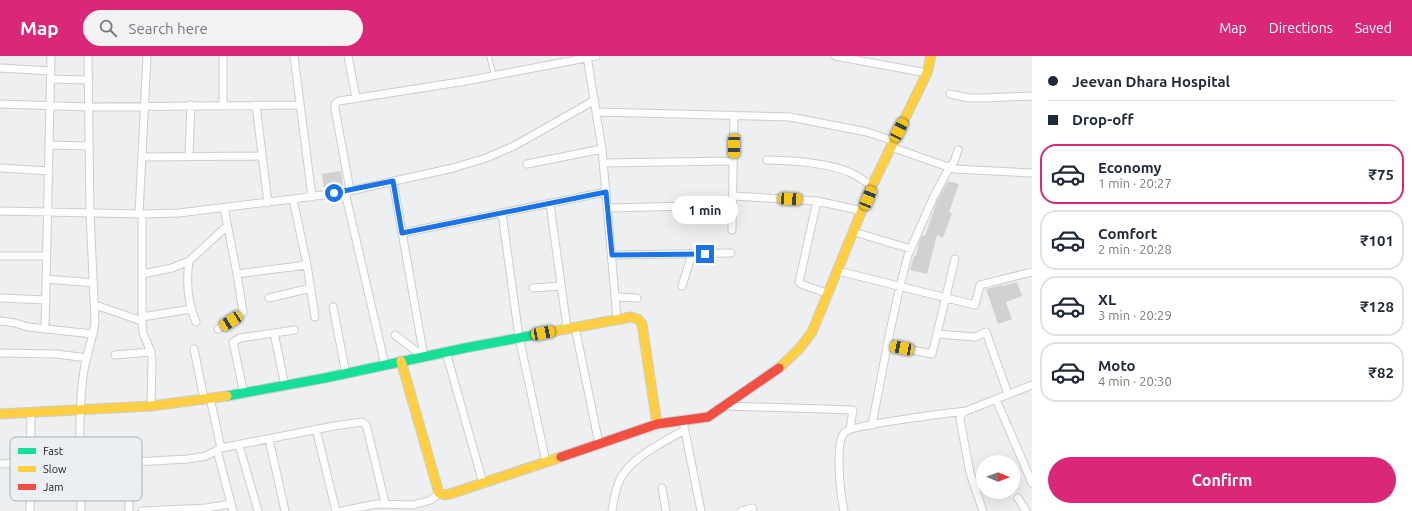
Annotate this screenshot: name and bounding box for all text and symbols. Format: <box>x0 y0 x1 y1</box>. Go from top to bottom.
search box <box>83 10 363 46</box>
text: Map <box>20 17 59 39</box>
icon: search <box>97 17 119 39</box>
text: Search here <box>129 20 208 37</box>
text: Map <box>1219 20 1247 36</box>
text: Directions <box>1269 20 1333 36</box>
text: Saved <box>1355 20 1392 36</box>
text: Jeevan Dhara Hospital <box>1072 73 1230 90</box>
text: Drop-off <box>1072 111 1134 128</box>
car <box>888 117 910 143</box>
car <box>728 134 740 158</box>
icon: car <box>1050 156 1086 192</box>
text: Economy <box>1098 159 1162 176</box>
text: ₹75 <box>1369 166 1394 183</box>
text: 1 min · 20:27 <box>1098 176 1172 190</box>
route start <box>325 184 343 202</box>
car <box>858 185 878 211</box>
car <box>778 192 802 206</box>
callout: 1 min <box>672 196 738 224</box>
text: 1 min <box>689 203 721 217</box>
icon: car <box>1050 222 1086 258</box>
text: Comfort <box>1098 225 1157 242</box>
text: ₹101 <box>1360 232 1394 249</box>
text: 2 min · 20:28 <box>1098 242 1172 256</box>
route end <box>696 245 714 263</box>
icon: car <box>1050 288 1086 324</box>
text: XL <box>1098 291 1116 308</box>
text: ₹128 <box>1360 298 1394 315</box>
text: 3 min · 20:29 <box>1098 308 1172 322</box>
car <box>218 309 244 333</box>
car <box>530 325 556 341</box>
car <box>889 340 915 356</box>
icon: car <box>1050 354 1086 390</box>
text: Moto <box>1098 357 1136 374</box>
text: ₹82 <box>1369 364 1394 381</box>
text: 4 min · 20:30 <box>1098 374 1172 388</box>
legend <box>10 437 142 501</box>
text: Fast <box>43 445 64 457</box>
north arrow <box>976 455 1020 499</box>
map controls <box>976 455 1020 499</box>
button: Confirm <box>1048 457 1396 503</box>
text: Slow <box>43 463 67 475</box>
text: Jam <box>43 481 64 493</box>

